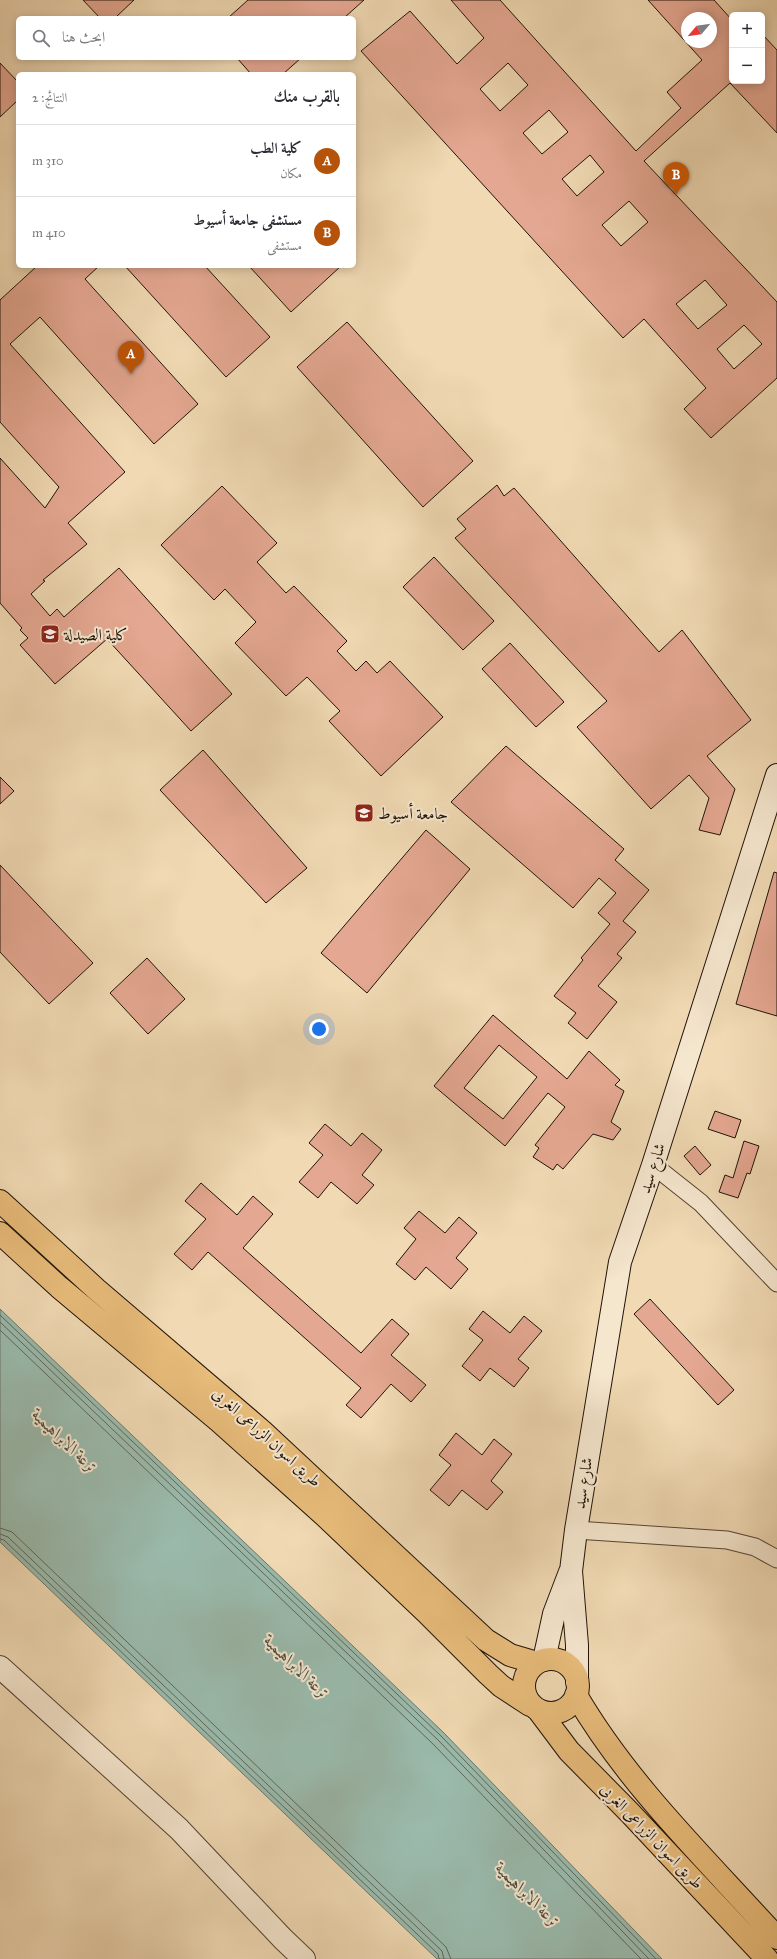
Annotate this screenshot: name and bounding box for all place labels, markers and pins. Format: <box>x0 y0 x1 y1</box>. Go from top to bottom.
pin: B <box>663 162 689 195</box>
pin: A <box>118 341 144 374</box>
school or university icon: كلية الصيدلة <box>39 623 61 645</box>
place label: كلية الصيدلة <box>63 625 128 644</box>
school or university icon: جامعة أسيوط <box>353 802 375 824</box>
place label: جامعة أسيوط <box>378 802 448 824</box>

